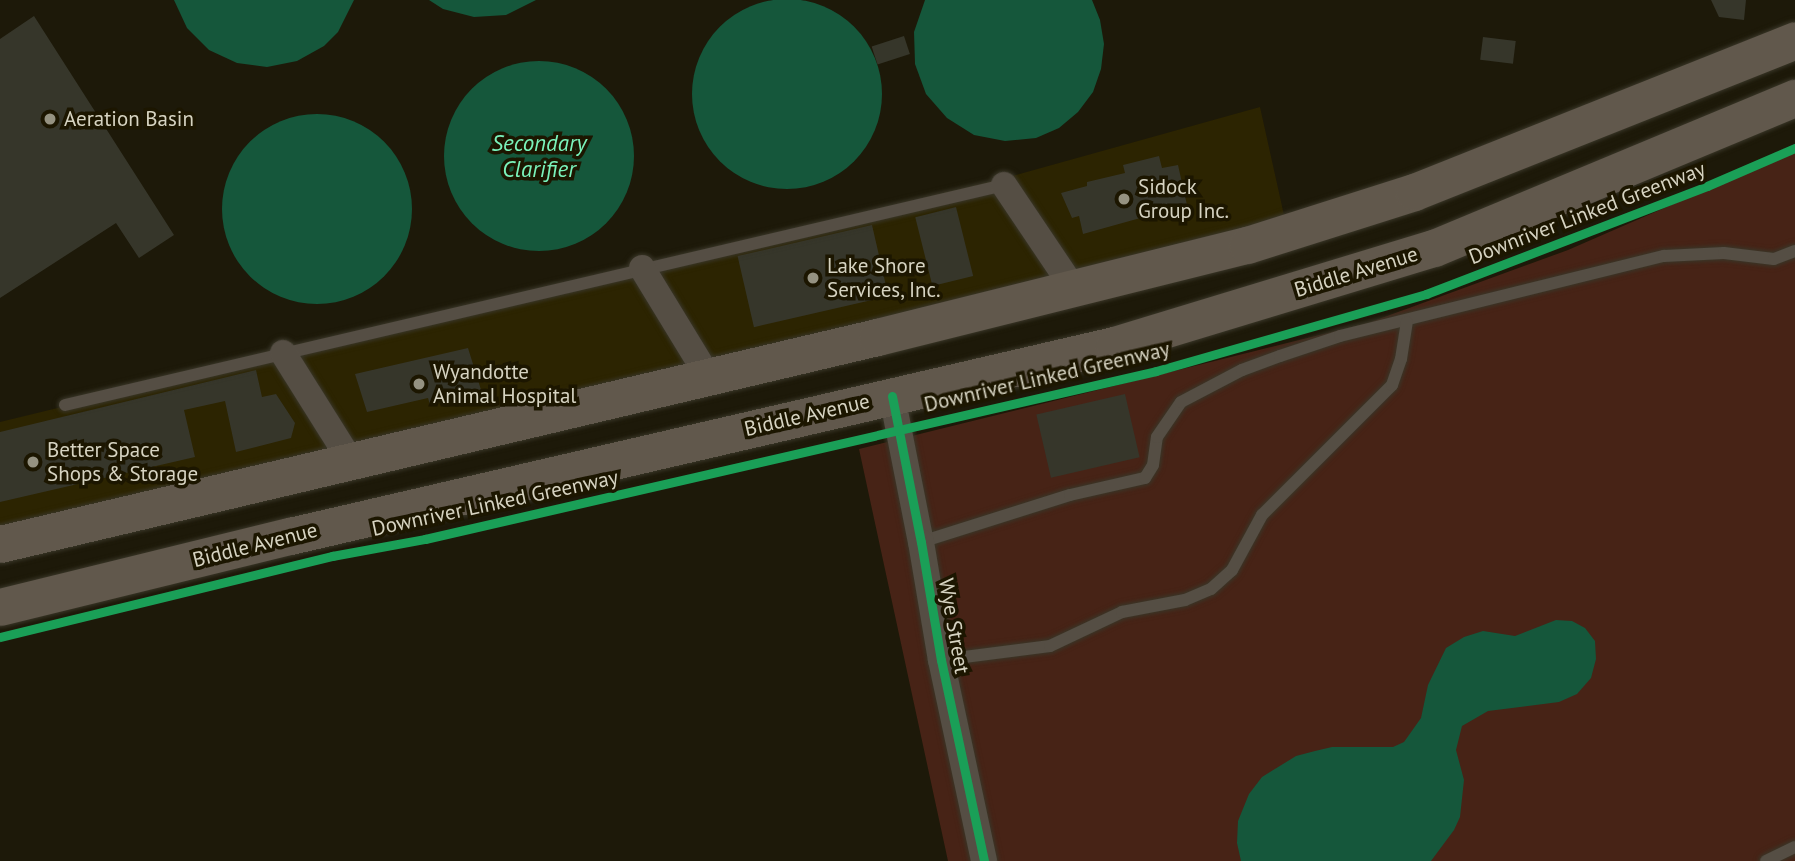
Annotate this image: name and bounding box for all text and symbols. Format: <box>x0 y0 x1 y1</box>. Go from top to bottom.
place label: Aeration Basin <box>64 106 194 132</box>
marker: Aeration Basin <box>42 111 58 127</box>
water label: Secondary Clarifier <box>491 129 587 183</box>
street label: Downriver Linked Greenway <box>1465 156 1709 270</box>
place label: Sidock Group Inc. <box>1138 174 1229 224</box>
marker: Sidock Group Inc. <box>1116 191 1132 207</box>
street label: Biddle Avenue <box>1291 241 1421 303</box>
place label: Lake Shore Services, Inc. <box>827 253 942 303</box>
marker: Lake Shore Services, Inc. <box>805 270 821 286</box>
street label: Downriver Linked Greenway <box>922 336 1172 418</box>
place label: Wyandotte Animal Hospital <box>433 359 576 409</box>
marker: Wyandotte Animal Hospital <box>411 376 427 392</box>
street label: Biddle Avenue <box>742 388 872 442</box>
place label: Better Space Shops & Storage <box>47 437 198 487</box>
marker: Better Space Shops & Storage <box>25 454 41 470</box>
street label: Downriver Linked Greenway <box>369 465 621 541</box>
street label: Biddle Avenue <box>190 517 320 573</box>
street label: Wye Street <box>933 576 975 676</box>

